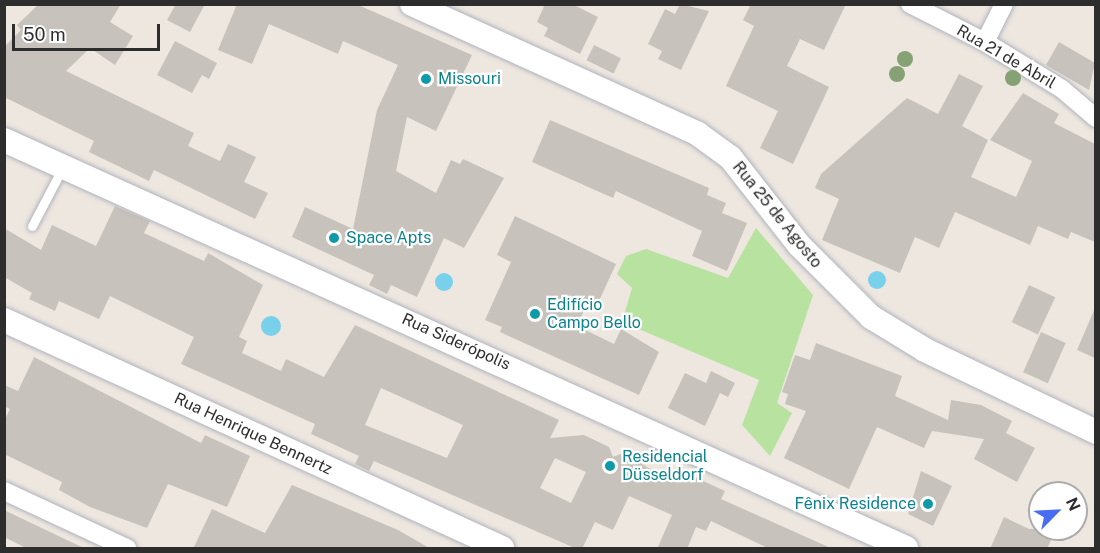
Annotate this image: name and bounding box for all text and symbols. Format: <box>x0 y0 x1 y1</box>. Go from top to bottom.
scale bar <box>15 12 164 50</box>
street label: Rua 21 de Abril <box>953 21 1059 93</box>
text: 50 m <box>23 24 66 45</box>
place label: Missouri <box>438 69 501 89</box>
marker: Missouri <box>419 72 433 86</box>
street label: Rua 25 de Agosto <box>728 158 826 272</box>
place label: Space Apts <box>346 228 431 248</box>
marker: Space Apts <box>327 231 341 245</box>
place label: Edifício Campo Bello <box>547 295 641 333</box>
marker: Edifício Campo Bello <box>528 307 542 321</box>
street label: Rua Siderópolis <box>399 310 513 374</box>
street label: Rua Henrique Bennertz <box>171 389 335 479</box>
place label: Residencial Düsseldorf <box>622 447 708 485</box>
marker: Residencial Düsseldorf <box>603 459 617 473</box>
north arrow <box>1028 481 1088 541</box>
place label: Fênix Residence <box>794 494 916 514</box>
text: N <box>1062 495 1084 514</box>
marker: Fênix Residence <box>921 497 935 511</box>

